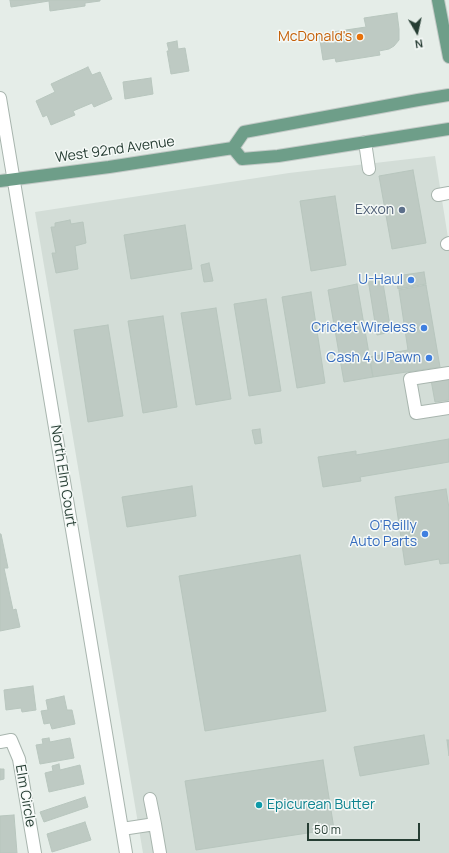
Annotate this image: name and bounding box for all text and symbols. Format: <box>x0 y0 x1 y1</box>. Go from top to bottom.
north arrow <box>397 12 437 52</box>
place label: McDonald's <box>278 29 352 45</box>
marker: McDonald's <box>355 32 365 42</box>
text: N <box>414 36 424 52</box>
street label: West 92nd Avenue <box>54 133 176 167</box>
place label: Exxon <box>355 202 394 218</box>
marker: Exxon <box>397 205 407 215</box>
place label: U-Haul <box>358 272 403 288</box>
marker: U-Haul <box>406 275 416 285</box>
place label: Cricket Wireless <box>311 320 416 336</box>
marker: Cricket Wireless <box>419 323 429 333</box>
place label: Cash 4 U Pawn <box>326 350 421 366</box>
marker: Cash 4 U Pawn <box>424 353 434 363</box>
street label: North Elm Court <box>47 424 79 528</box>
place label: O'Reilly Auto Parts <box>349 518 417 550</box>
marker: O'Reilly Auto Parts <box>420 529 430 539</box>
street label: Elm Circle <box>11 763 39 829</box>
place label: Epicurean Butter <box>267 797 375 813</box>
marker: Epicurean Butter <box>254 800 264 810</box>
scale bar <box>309 815 422 841</box>
text: 50 m <box>314 821 341 838</box>

